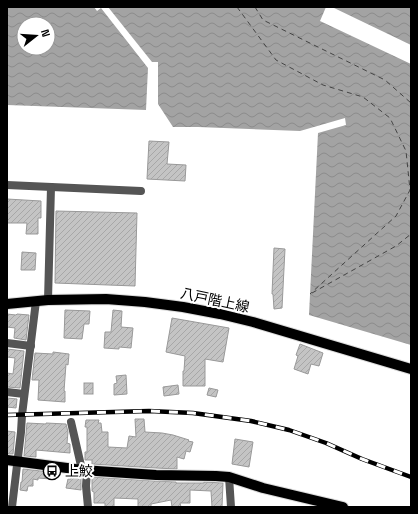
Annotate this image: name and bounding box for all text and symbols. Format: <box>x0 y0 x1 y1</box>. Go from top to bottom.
north arrow <box>16 16 56 56</box>
text: N <box>38 28 53 39</box>
street label: 八戸階上線 <box>179 284 251 316</box>
bus stop icon: 上鮫 <box>42 461 62 481</box>
place label: 上鮫 <box>65 462 93 480</box>

